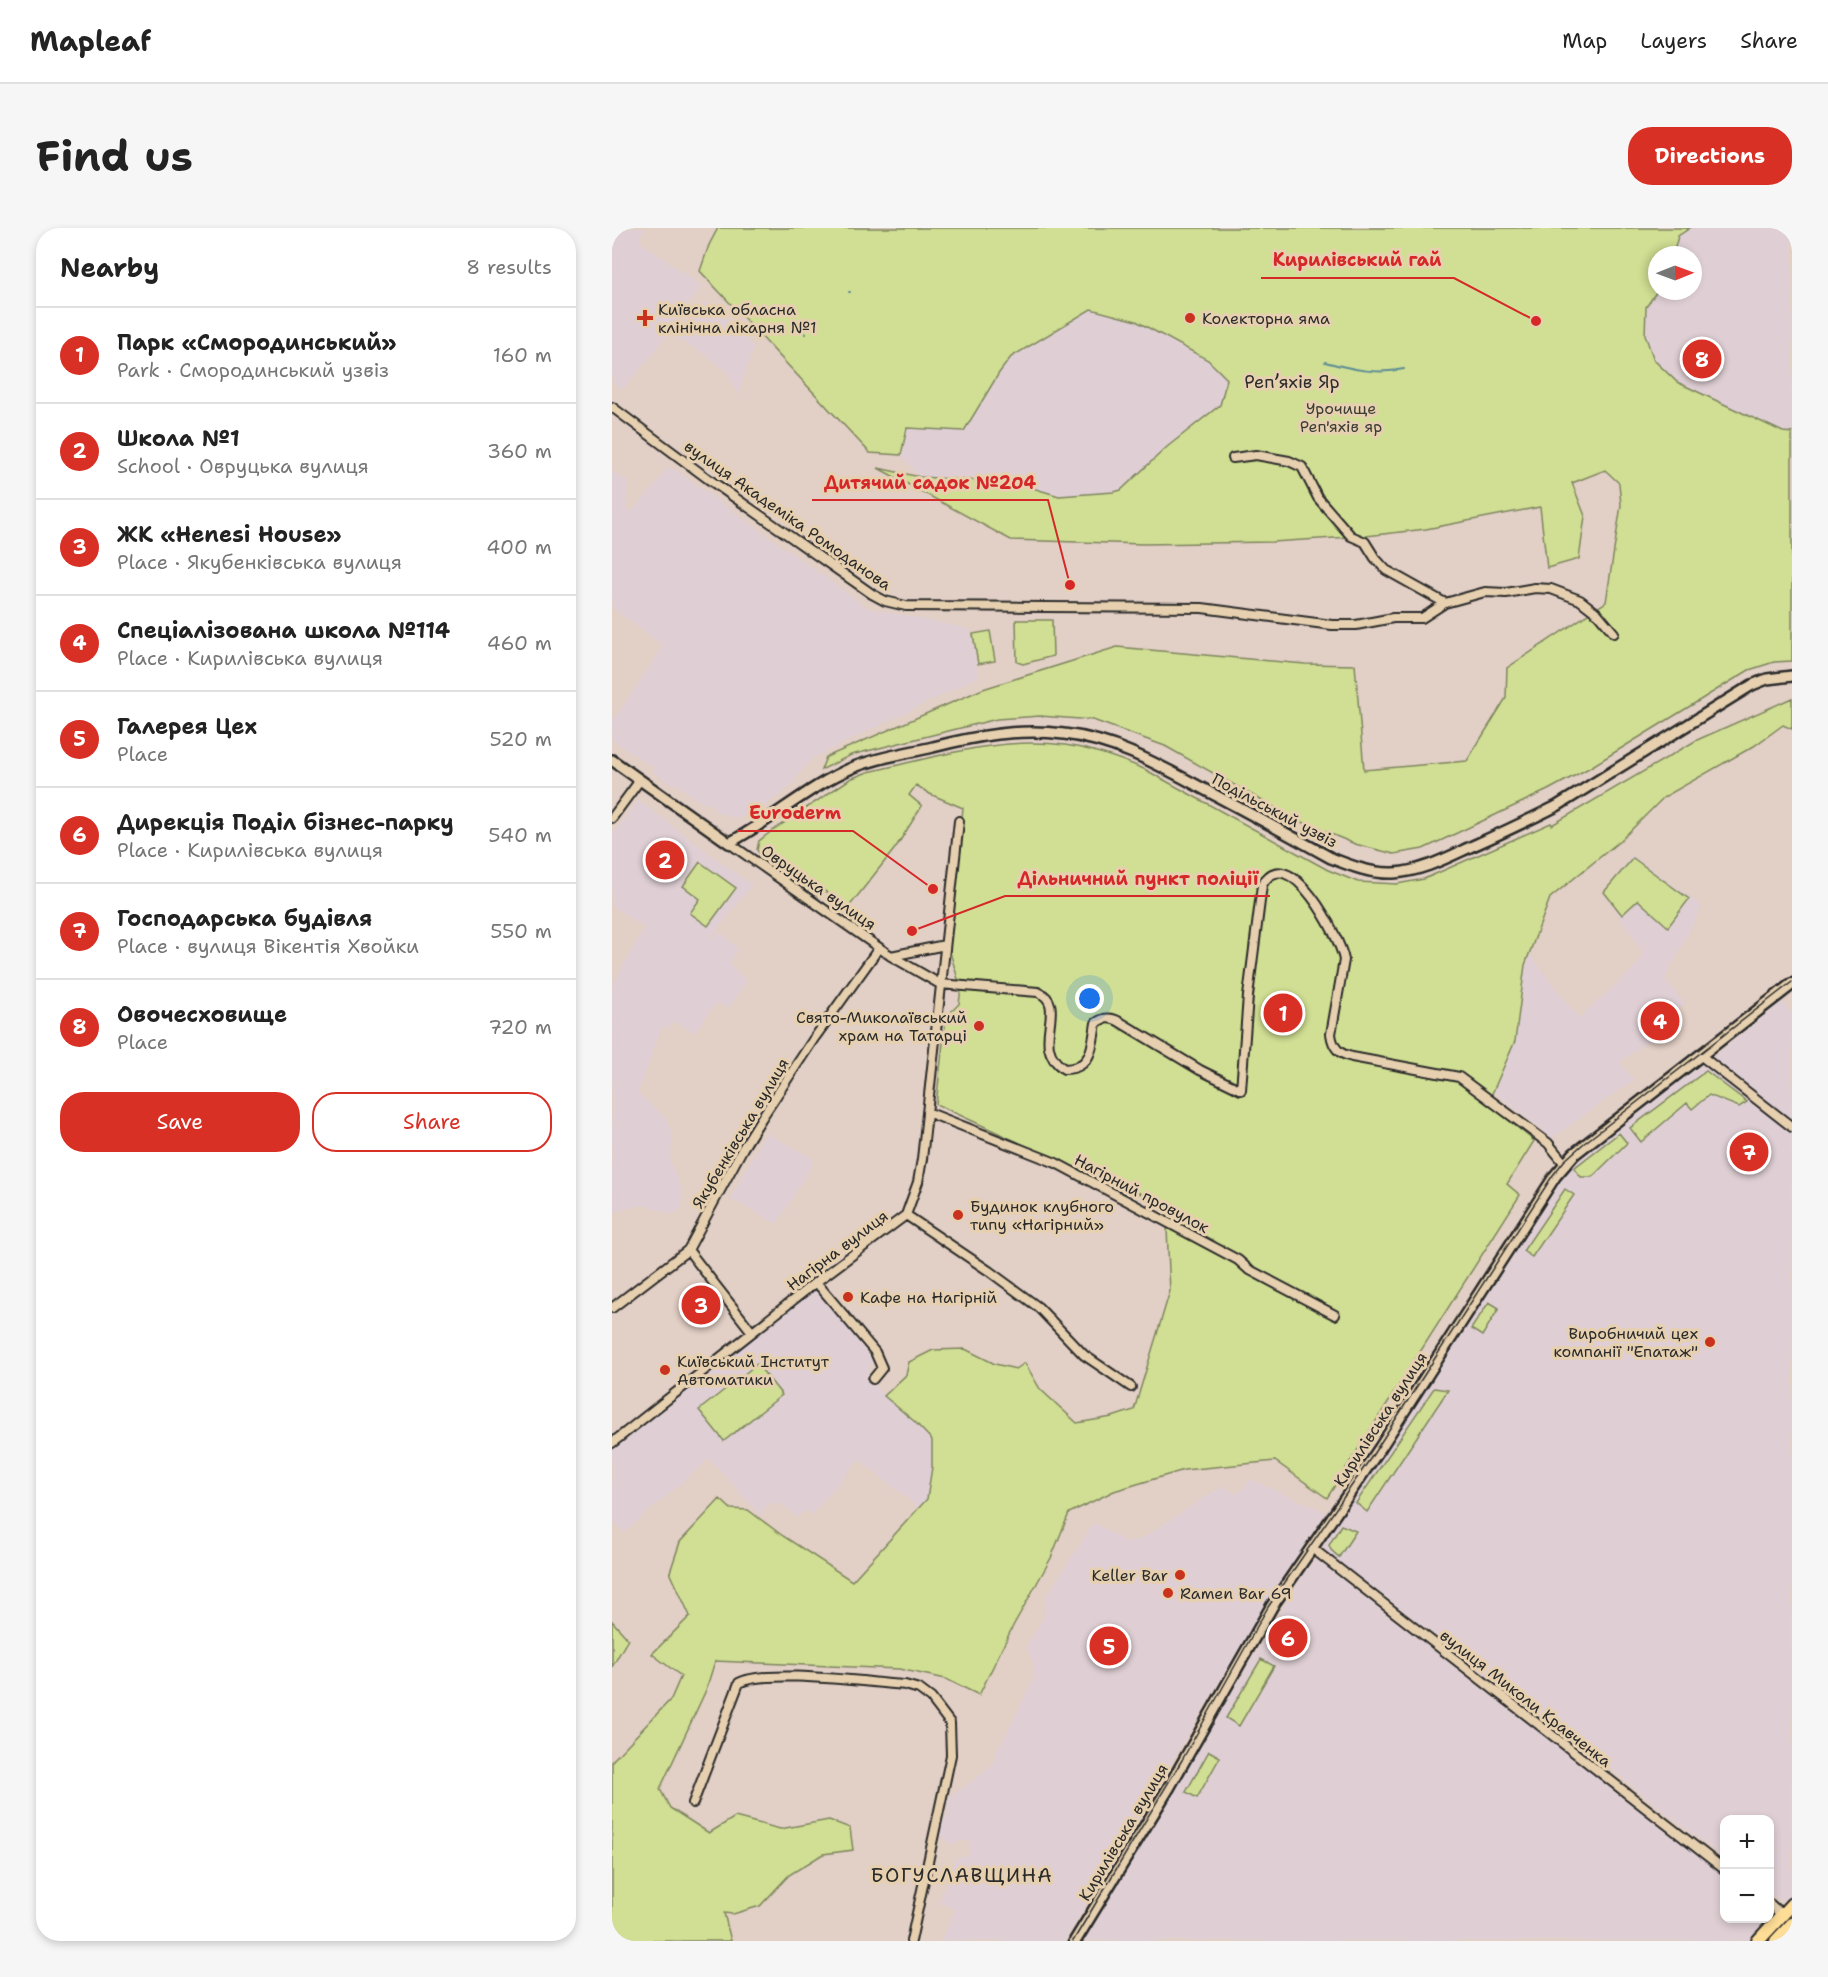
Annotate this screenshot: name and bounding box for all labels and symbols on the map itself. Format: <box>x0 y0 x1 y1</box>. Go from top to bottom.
callout: Кирилівський гай <box>1261 242 1454 278</box>
north arrow <box>1648 246 1702 300</box>
text: Кирилівський гай <box>1273 248 1442 272</box>
place label: Київська обласна клінічна лікарня №1 <box>658 299 817 338</box>
place label: Колекторна яма <box>1202 308 1330 329</box>
marker: Київська обласна клінічна лікарня №1 <box>636 309 654 327</box>
marker: Колекторна яма <box>1183 311 1197 325</box>
pin: 8 <box>1682 336 1722 382</box>
district label: Репʼяхів Яр <box>1244 370 1340 394</box>
park label: Урочище Реп'яхів яр <box>1300 398 1382 437</box>
street label: вулиця Академіка Ромоданова <box>680 436 895 595</box>
callout: Дитячий садок №204 <box>812 464 1048 500</box>
text: Дитячий садок №204 <box>824 471 1037 495</box>
street label: Подільський узвіз <box>1208 768 1341 852</box>
callout: Euroderm <box>737 795 853 831</box>
text: Euroderm <box>749 801 842 825</box>
pin: 2 <box>646 838 684 882</box>
street label: Овруцька вулиця <box>757 840 880 935</box>
callout: Дільничний пункт поліції <box>1005 860 1270 896</box>
text: Дільничний пункт поліції <box>1017 867 1259 891</box>
your location <box>1075 984 1104 1013</box>
pin: 1 <box>1264 990 1302 1036</box>
pin: 4 <box>1640 998 1680 1044</box>
place label: Свято-Миколаївський храм на Татарці <box>796 1007 967 1046</box>
marker: Свято-Миколаївський храм на Татарці <box>972 1019 986 1033</box>
street label: Якубенківська вулиця <box>687 1054 794 1212</box>
pin: 7 <box>1730 1130 1768 1174</box>
street label: Нагірний провулок <box>1071 1149 1213 1238</box>
place label: Будинок клубного типу «Нагірний» <box>970 1196 1114 1235</box>
street label: Нагірна вулиця <box>782 1205 892 1295</box>
marker: Будинок клубного типу «Нагірний» <box>951 1208 965 1222</box>
pin: 3 <box>682 1282 721 1328</box>
place label: Кафе на Нагірній <box>860 1287 997 1308</box>
marker: Кафе на Нагірній <box>841 1290 855 1304</box>
place label: Виробничий цех компанії "Епатаж" <box>1553 1323 1698 1362</box>
marker: Виробничий цех компанії "Епатаж" <box>1703 1335 1717 1349</box>
street label: Кирилівська вулиця <box>1329 1348 1432 1491</box>
place label: Київський Інститут Автоматики <box>677 1351 830 1390</box>
marker: Київський Інститут Автоматики <box>658 1363 672 1377</box>
place label: Keller Bar <box>1092 1565 1168 1586</box>
marker: Keller Bar <box>1173 1568 1187 1582</box>
place label: Ramen Bar 69 <box>1180 1583 1292 1604</box>
marker: Ramen Bar 69 <box>1161 1586 1175 1600</box>
pin: 6 <box>1268 1616 1308 1660</box>
pin: 5 <box>1090 1624 1128 1668</box>
street label: вулиця Миколи Кравченка <box>1436 1625 1616 1772</box>
street label: Кирилівська вулиця <box>1074 1760 1173 1905</box>
district label: БОГУСЛАВЩИНА <box>871 1862 1053 1888</box>

